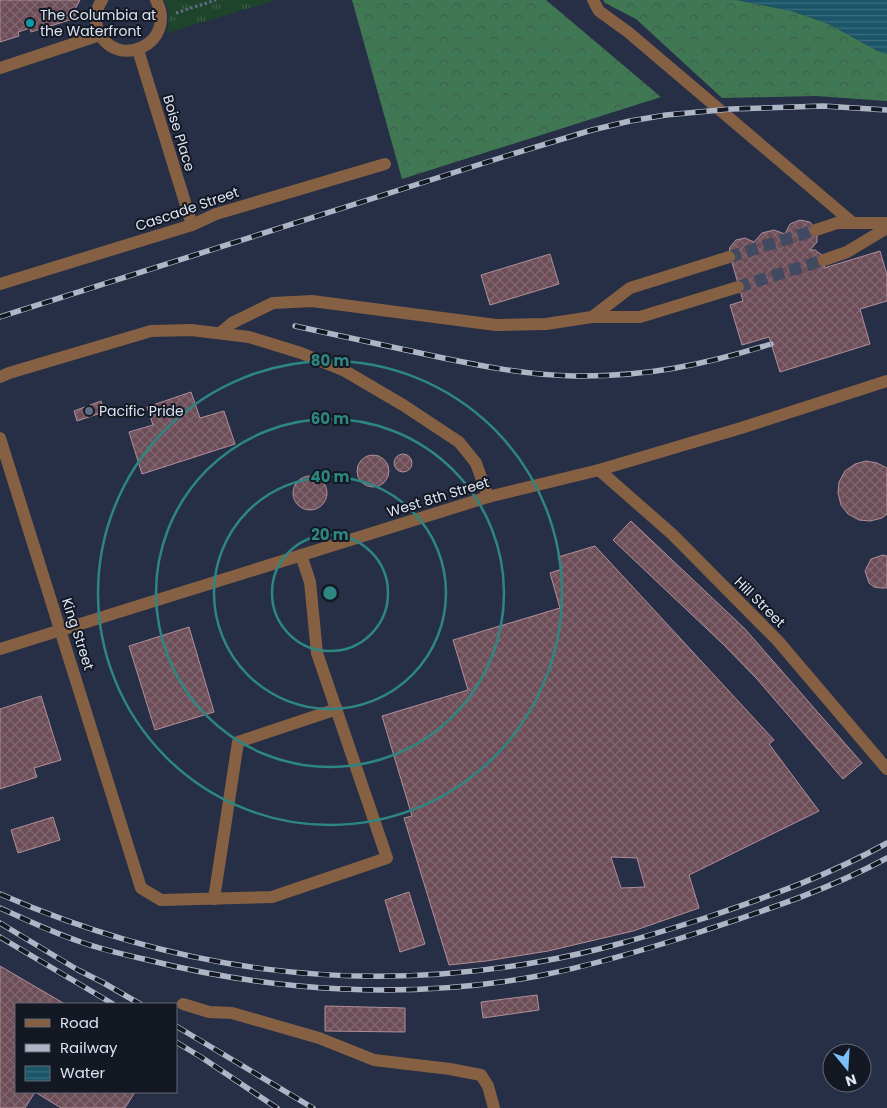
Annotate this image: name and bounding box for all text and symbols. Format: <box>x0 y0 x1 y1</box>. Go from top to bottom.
place label: The Columbia at the Waterfront <box>40 5 156 41</box>
marker: The Columbia at the Waterfront <box>24 17 36 29</box>
street label: Boise Place <box>158 92 200 174</box>
street label: Cascade Street <box>132 182 242 236</box>
text: 80 m <box>311 350 349 371</box>
place label: Pacific Pride <box>99 401 184 421</box>
marker: Pacific Pride <box>83 405 95 417</box>
text: 60 m <box>311 408 349 429</box>
text: 40 m <box>310 466 350 487</box>
street label: West 8th Street <box>384 472 492 522</box>
text: 20 m <box>311 524 349 545</box>
street label: Hill Street <box>730 572 790 632</box>
centre of rings <box>321 584 339 602</box>
street label: King Street <box>57 595 99 673</box>
legend <box>15 1003 178 1093</box>
text: Road <box>60 1012 99 1033</box>
text: Railway <box>60 1037 118 1058</box>
north arrow <box>822 1043 872 1093</box>
text: Water <box>60 1062 106 1083</box>
text: N <box>843 1069 859 1092</box>

